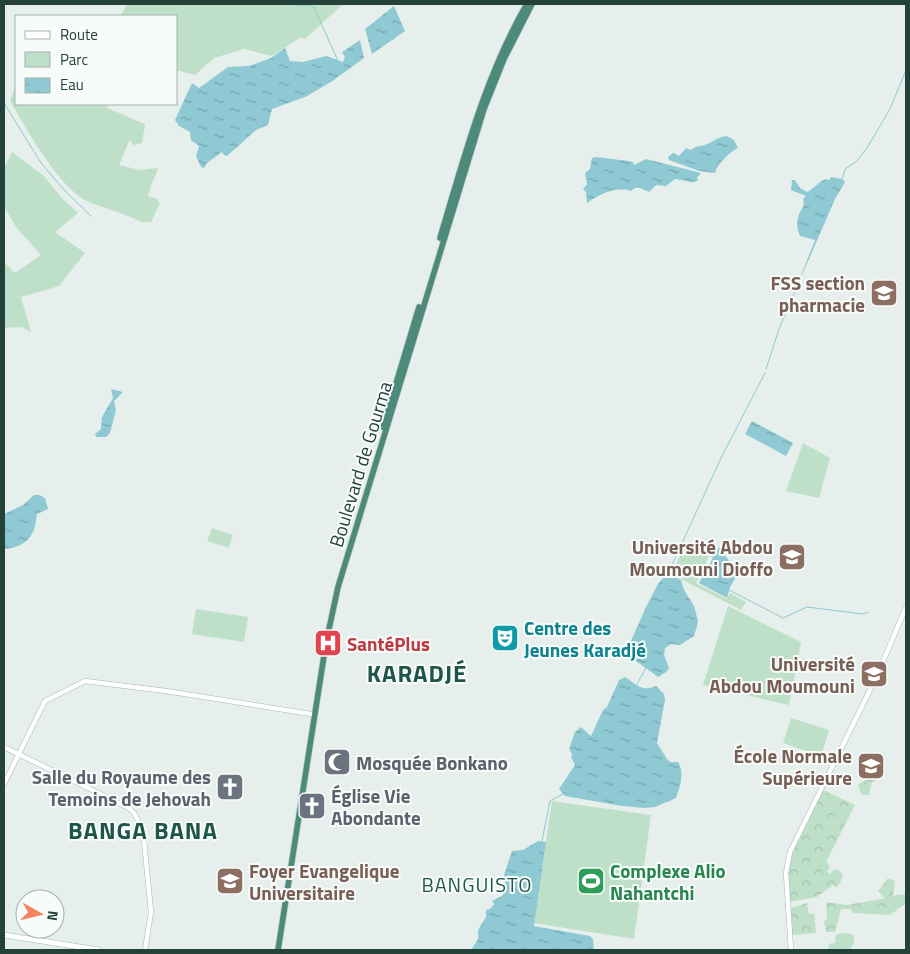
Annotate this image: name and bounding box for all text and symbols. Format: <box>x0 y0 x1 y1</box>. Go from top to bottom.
legend <box>15 15 178 105</box>
text: Route <box>60 23 98 46</box>
text: Parc <box>60 48 88 71</box>
text: Eau <box>60 73 84 96</box>
place label: FSS section pharmacie <box>770 268 865 319</box>
school or university icon: FSS section pharmacie <box>869 278 899 308</box>
street label: Boulevard de Gourma <box>321 377 399 551</box>
place label: Université Abdou Moumouni Dioffo <box>629 532 773 583</box>
school or university icon: Université Abdou Moumouni Dioffo <box>777 542 807 572</box>
place label: Centre des Jeunes Karadjé <box>524 613 646 664</box>
theatre icon: Centre des Jeunes Karadjé <box>490 623 520 653</box>
hospital icon: SantéPlus <box>313 628 343 658</box>
place label: SantéPlus <box>347 629 430 658</box>
place label: Université Abdou Moumouni <box>709 649 855 700</box>
district label: KARADJÉ <box>367 655 467 691</box>
school or university icon: Université Abdou Moumouni <box>859 659 889 689</box>
place label: École Normale Supérieure <box>733 741 852 792</box>
mosque icon: Mosquée Bonkano <box>322 747 352 777</box>
place label: Mosquée Bonkano <box>356 748 508 777</box>
school or university icon: École Normale Supérieure <box>856 751 886 781</box>
place label: Salle du Royaume des Temoins de Jehovah <box>32 762 211 813</box>
church icon: Salle du Royaume des Temoins de Jehovah <box>215 772 245 802</box>
place label: Église Vie Abondante <box>331 781 421 832</box>
church icon: Église Vie Abondante <box>297 791 327 821</box>
district label: BANGA BANA <box>68 812 218 848</box>
place label: Foyer Evangelique Universitaire <box>249 856 400 907</box>
place label: Complexe Alio Nahantchi <box>610 856 726 907</box>
school or university icon: Foyer Evangelique Universitaire <box>215 866 245 896</box>
sports icon: Complexe Alio Nahantchi <box>576 866 606 896</box>
district label: BANGUISTO <box>422 869 532 900</box>
north arrow <box>15 889 65 939</box>
text: N <box>42 910 64 922</box>

